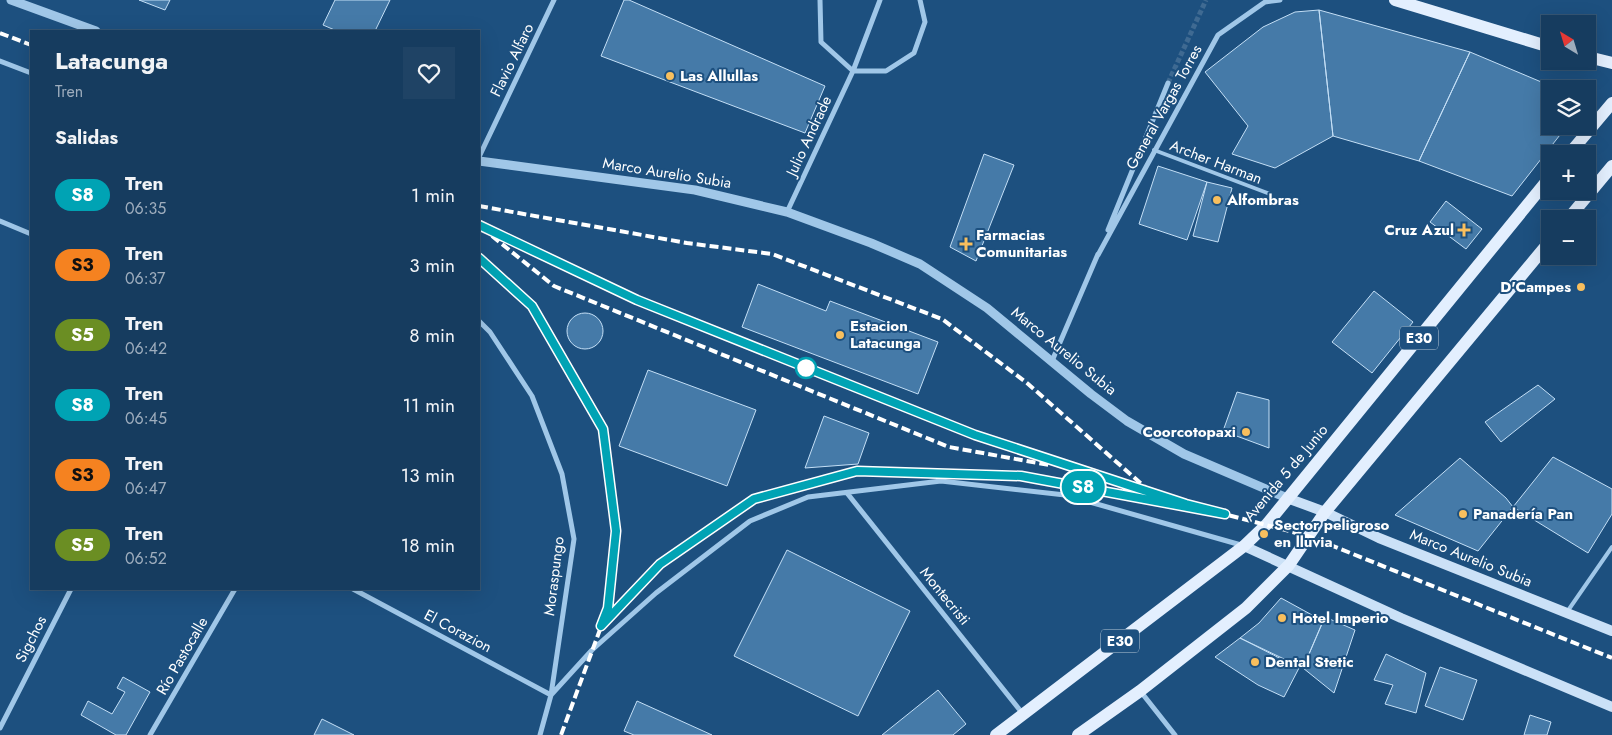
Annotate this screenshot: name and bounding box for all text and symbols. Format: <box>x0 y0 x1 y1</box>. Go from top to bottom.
north arrow <box>1541 15 1596 70</box>
map controls <box>1541 15 1596 265</box>
street label: Flavio Alfaro <box>485 20 539 100</box>
street label: General Vargas Torres <box>1121 41 1207 173</box>
text: Latacunga <box>55 43 168 78</box>
button: heart <box>403 47 455 99</box>
place label: Las Allullas <box>680 65 758 87</box>
marker: Las Allullas <box>664 70 676 82</box>
text: Tren <box>55 80 83 103</box>
button: layers <box>1541 80 1596 135</box>
street label: Julio Andrade <box>780 92 837 182</box>
text: Salidas <box>55 124 118 151</box>
street label: Archer Harman <box>1167 134 1265 190</box>
button: + <box>1541 145 1596 200</box>
street label: Marco Aurelio Subia <box>601 152 733 194</box>
text: Tren <box>125 170 163 197</box>
text: S8 <box>71 182 94 208</box>
text: 1 min <box>411 182 455 209</box>
place label: Alfombras <box>1226 189 1299 211</box>
marker: Alfombras <box>1211 194 1223 206</box>
text: 06:35 <box>125 197 166 220</box>
button: − <box>1541 210 1596 265</box>
place label: Cruz Azul <box>1384 219 1454 241</box>
place label: Farmacias Comunitarias <box>976 224 1067 263</box>
marker: Cruz Azul <box>1458 224 1470 236</box>
marker: Farmacias Comunitarias <box>960 238 972 250</box>
text: Tren <box>125 240 163 267</box>
text: S3 <box>71 252 94 278</box>
text: 3 min <box>409 252 455 279</box>
text: 06:37 <box>125 267 166 290</box>
place label: D'Campes <box>1500 276 1571 298</box>
marker: D'Campes <box>1575 281 1587 293</box>
street label: Marco Aurelio Subia <box>1007 302 1121 400</box>
text: Tren <box>125 310 163 337</box>
place label: Estacion Latacunga <box>850 315 921 354</box>
text: S5 <box>71 322 94 348</box>
text: 8 min <box>409 322 455 349</box>
road number: E30 <box>1400 326 1438 349</box>
marker: Estacion Latacunga <box>834 329 846 341</box>
text: 06:42 <box>125 337 167 360</box>
unlabelled marker <box>795 357 817 379</box>
text: Tren <box>125 380 163 407</box>
text: S8 <box>71 392 94 418</box>
text: 11 min <box>402 392 455 419</box>
text: 06:45 <box>125 407 167 430</box>
street label: Avenida 5 de Junio <box>1239 420 1333 526</box>
place label: Coorcotopaxi <box>1143 421 1236 443</box>
marker: Coorcotopaxi <box>1240 426 1252 438</box>
text: Tren <box>125 450 163 477</box>
text: S3 <box>71 462 94 488</box>
text: 13 min <box>401 462 455 489</box>
line badge: S8 <box>1060 471 1106 503</box>
text: S8 <box>1072 474 1094 500</box>
text: 06:47 <box>125 477 166 500</box>
place label: Panadería Pan <box>1473 503 1573 525</box>
marker: Panadería Pan <box>1457 508 1469 520</box>
place label: Sector peligroso en lluvia <box>1274 514 1389 553</box>
text: Tren <box>125 520 163 547</box>
street label: Marco Aurelio Subia <box>1407 523 1535 593</box>
marker: Sector peligroso en lluvia <box>1258 528 1270 540</box>
text: S5 <box>71 532 94 558</box>
text: 18 min <box>401 532 455 559</box>
street label: Moraspungo <box>538 535 570 617</box>
text: 06:52 <box>125 547 167 570</box>
street label: Montecristi <box>915 562 975 630</box>
street label: El Corazion <box>420 604 496 658</box>
place label: Hotel Imperio <box>1292 607 1389 629</box>
street label: Sigchos <box>10 612 52 666</box>
marker: Hotel Imperio <box>1276 612 1288 624</box>
street label: Río Pastocalle <box>151 613 213 699</box>
road number: E30 <box>1101 630 1139 652</box>
place label: Dental Stetic <box>1265 651 1354 673</box>
marker: Dental Stetic <box>1249 656 1261 668</box>

